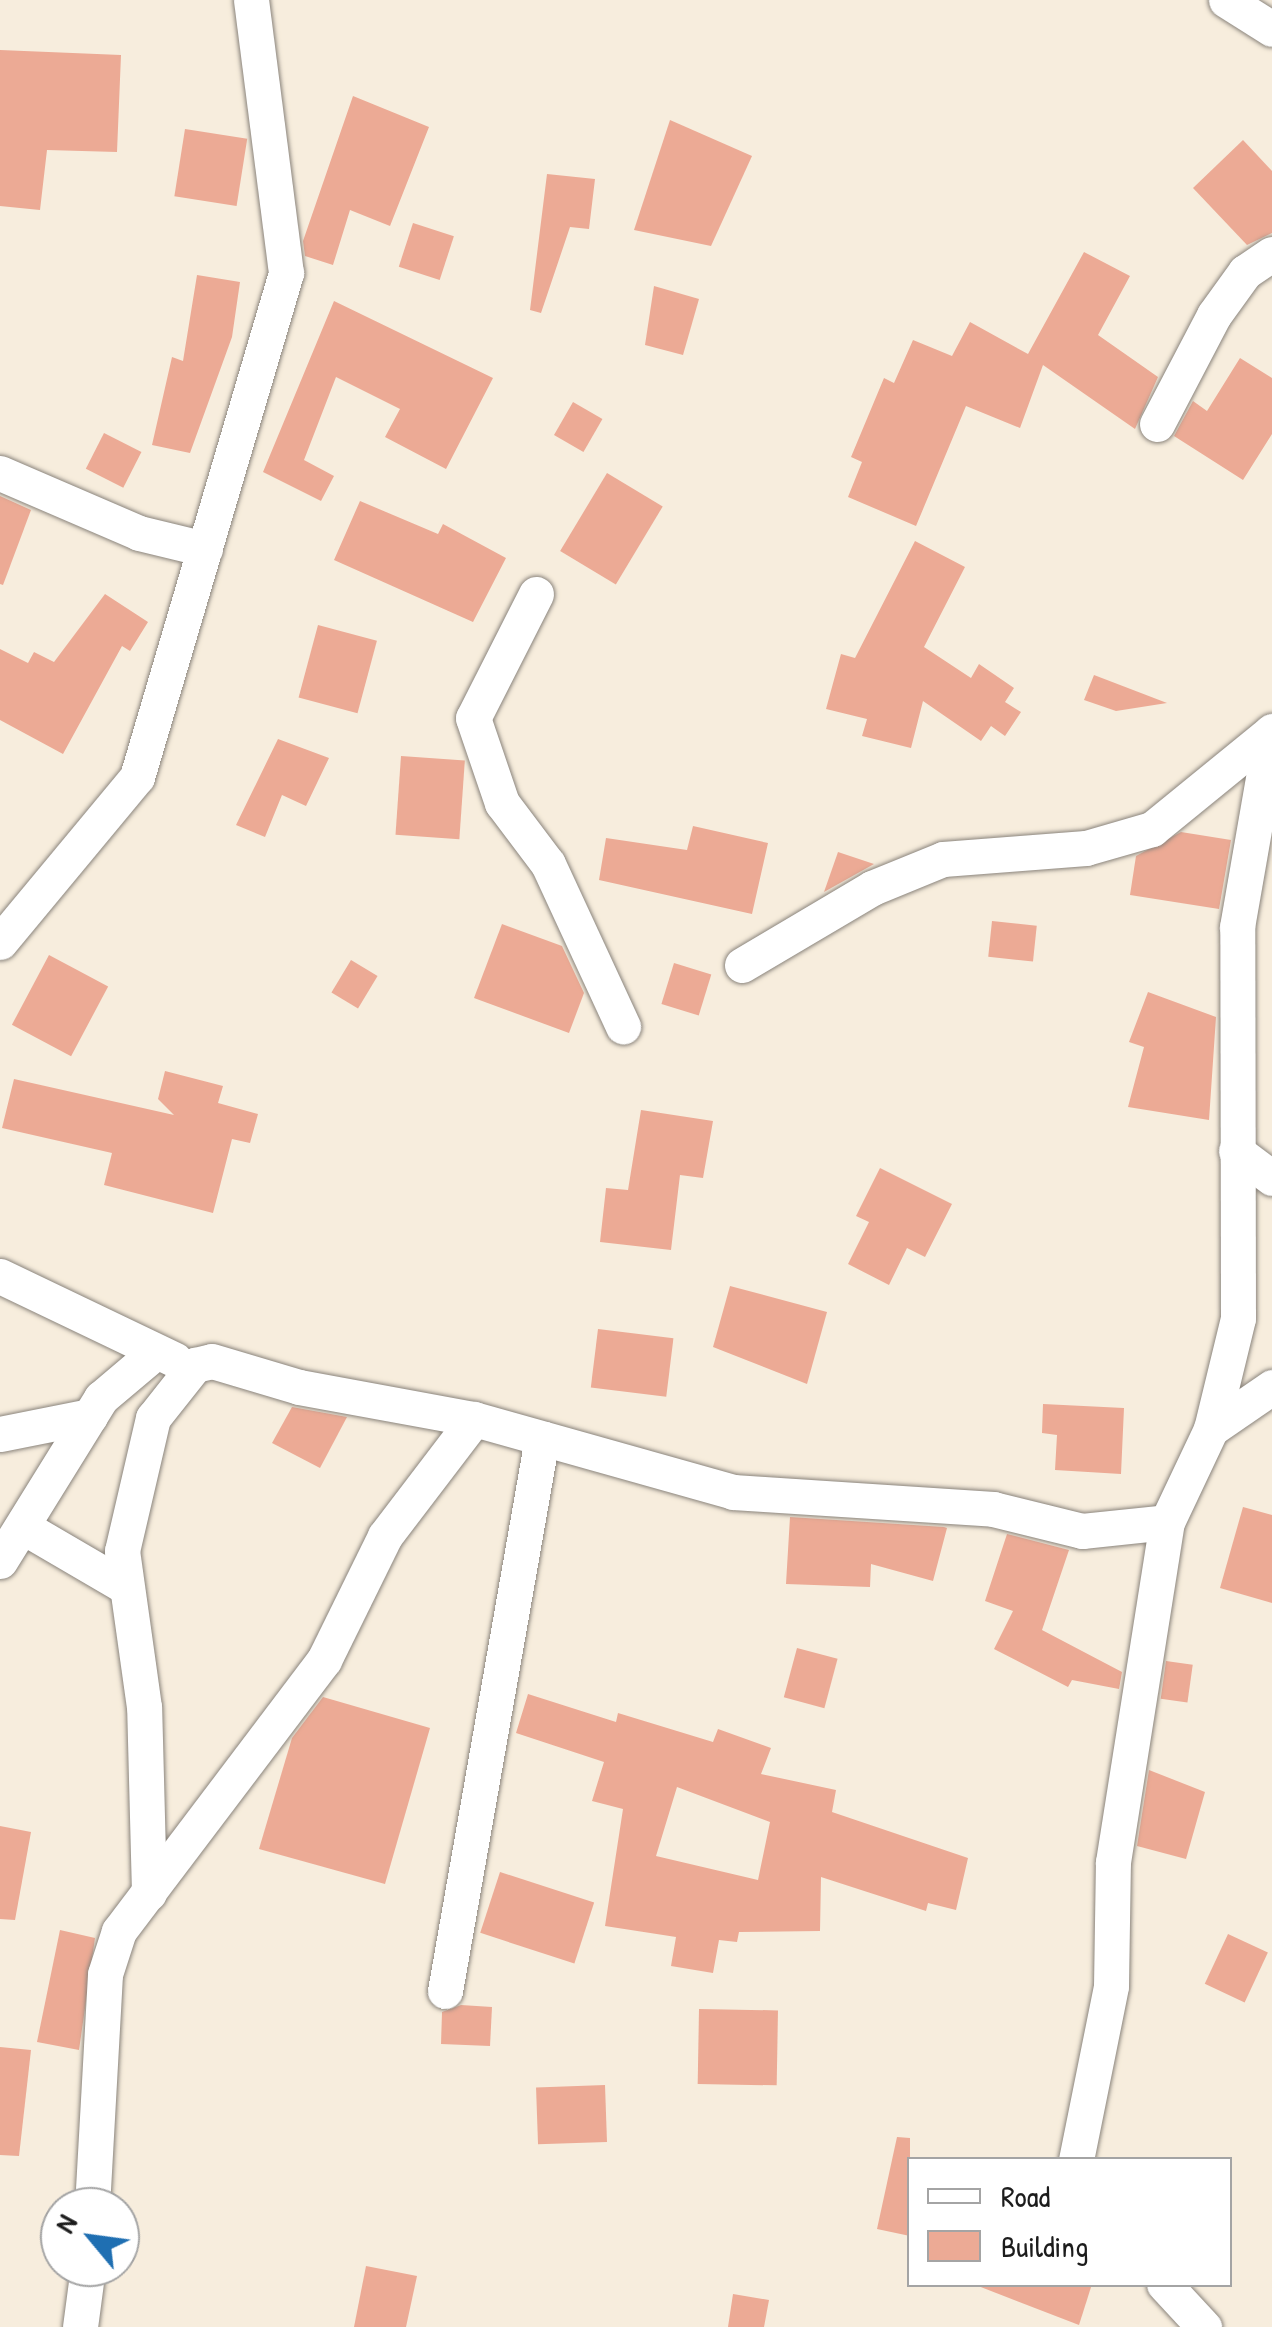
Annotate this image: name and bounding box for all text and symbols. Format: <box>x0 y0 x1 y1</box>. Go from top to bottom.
legend <box>907 2157 1232 2287</box>
text: Road <box>1001 2176 1050 2216</box>
north arrow <box>40 2187 140 2287</box>
text: N <box>45 2208 86 2239</box>
text: Building <box>1001 2226 1088 2266</box>

